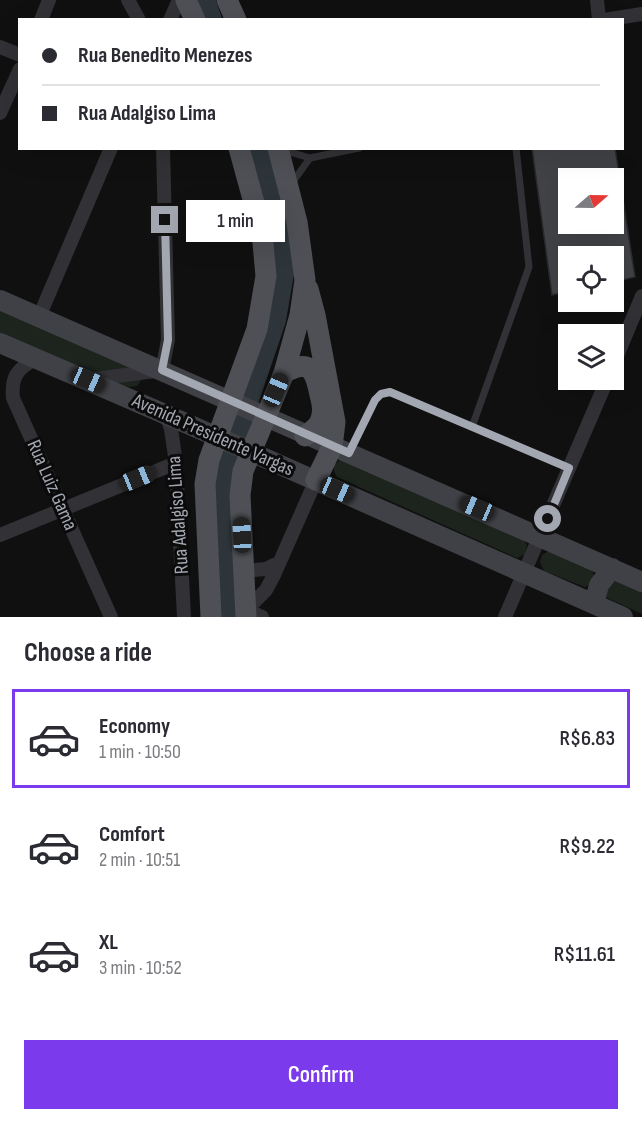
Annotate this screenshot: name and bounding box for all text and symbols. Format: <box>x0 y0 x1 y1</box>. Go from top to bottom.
text: Rua Benedito Menezes <box>78 42 253 69</box>
text: Rua Adalgiso Lima <box>78 100 216 127</box>
north arrow <box>558 168 624 234</box>
map controls <box>558 168 624 390</box>
callout: 1 min <box>186 199 285 241</box>
route end <box>151 206 178 233</box>
text: 1 min <box>217 209 254 233</box>
button: locate <box>558 246 624 312</box>
button: layers <box>558 324 624 390</box>
car <box>68 364 108 396</box>
car <box>261 370 291 410</box>
street label: Avenida Presidente Vargas <box>128 388 298 481</box>
street label: Rua Luiz Gama <box>21 436 83 534</box>
street label: Rua Adalgiso Lima <box>162 455 194 575</box>
car <box>118 463 158 493</box>
car <box>317 474 357 506</box>
car <box>457 493 497 523</box>
route start <box>534 505 561 532</box>
car <box>232 517 252 553</box>
text: Choose a ride <box>24 637 152 669</box>
icon: car <box>27 712 81 766</box>
text: Economy <box>99 713 170 740</box>
text: R$6.83 <box>559 725 615 752</box>
text: 1 min · 10:50 <box>99 740 181 764</box>
icon: car <box>27 820 81 874</box>
text: Comfort <box>99 821 165 848</box>
text: R$9.22 <box>560 833 615 860</box>
text: 2 min · 10:51 <box>99 848 180 872</box>
icon: car <box>27 928 81 982</box>
text: XL <box>99 929 118 956</box>
text: R$11.61 <box>554 941 615 968</box>
text: 3 min · 10:52 <box>99 956 182 980</box>
button: Confirm <box>24 1040 618 1109</box>

